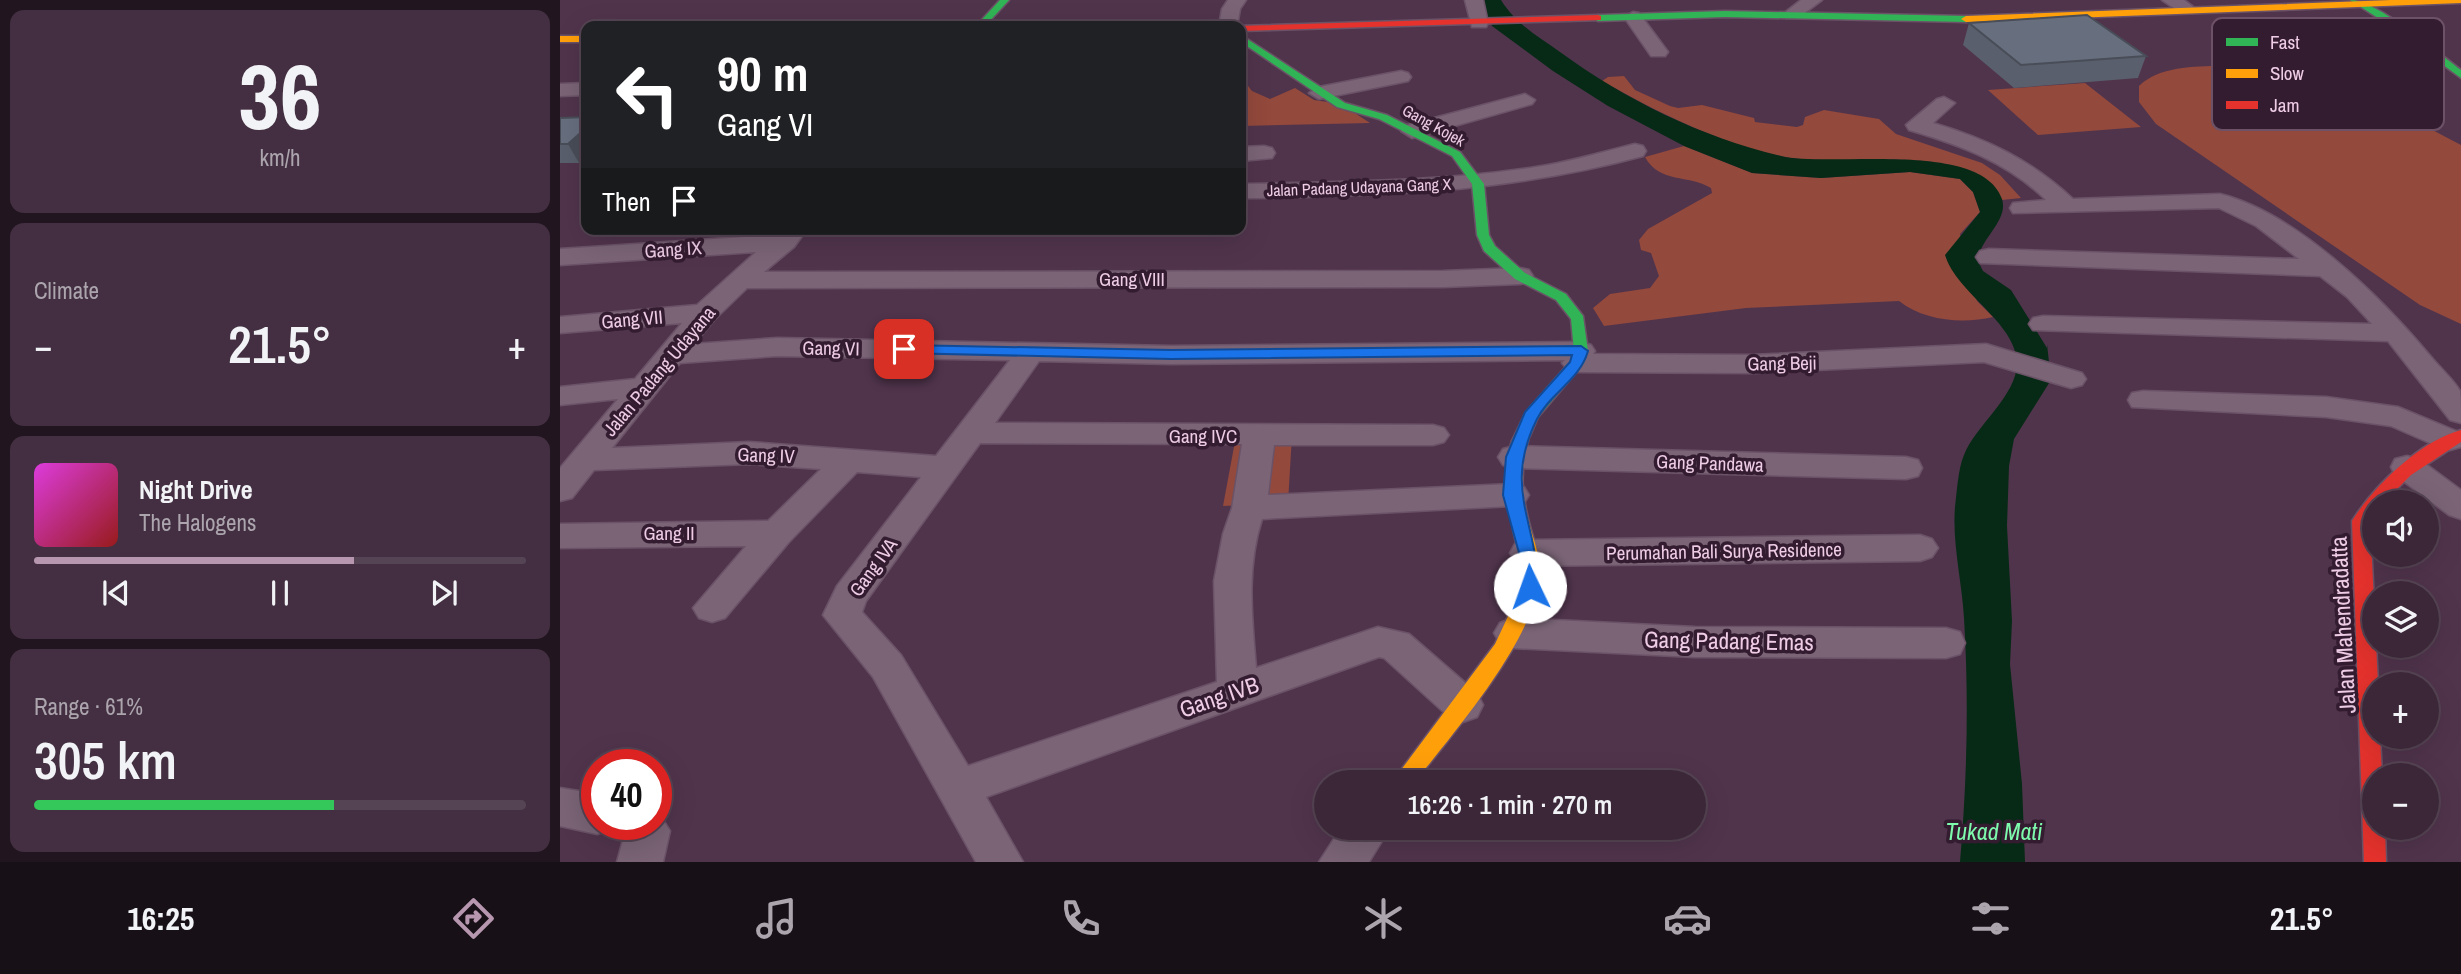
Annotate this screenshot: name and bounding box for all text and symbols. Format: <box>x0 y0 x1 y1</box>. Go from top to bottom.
legend <box>2212 18 2444 130</box>
text: Fast <box>2270 29 2300 55</box>
text: 36 <box>239 35 322 157</box>
text: 90 m <box>717 40 809 106</box>
icon: left <box>602 49 693 140</box>
text: Slow <box>2270 60 2305 86</box>
text: Jam <box>2270 92 2299 118</box>
street label: Gang Kojek <box>1399 99 1470 151</box>
text: Gang VI <box>717 103 813 146</box>
text: km/h <box>260 142 300 173</box>
street label: Jalan Padang Udayana Gang X <box>1266 173 1452 201</box>
icon: arrive <box>665 182 703 220</box>
text: Then <box>602 184 651 219</box>
street label: Gang IX <box>644 234 703 264</box>
street label: Gang VIII <box>1099 266 1165 292</box>
text: Climate <box>34 275 99 306</box>
street label: Jalan Padang Udayana <box>597 300 721 441</box>
street label: Gang VII <box>600 303 664 335</box>
text: 21.5° <box>228 309 332 379</box>
pin <box>874 319 934 379</box>
text: − <box>34 320 52 371</box>
text: + <box>508 320 526 371</box>
icon: arrive <box>885 330 923 368</box>
street label: Gang VI <box>802 335 860 361</box>
street label: Gang Beji <box>1747 349 1817 377</box>
street label: Gang IVC <box>1169 423 1237 449</box>
street label: Gang IV <box>737 441 796 469</box>
street label: Gang Pandawa <box>1656 448 1764 478</box>
text: Night Drive <box>139 472 253 507</box>
map controls <box>2362 490 2439 840</box>
button: sound <box>2362 490 2439 567</box>
text: The Halogens <box>139 507 256 538</box>
street label: Gang II <box>643 520 695 546</box>
street label: Gang IVA <box>843 532 903 602</box>
street label: Jalan Mahendradatta <box>2322 535 2363 714</box>
street label: Perumahan Bali Surya Residence <box>1606 536 1842 566</box>
position arrow <box>1493 550 1567 624</box>
icon: previous <box>97 574 135 612</box>
icon: pause <box>261 574 299 612</box>
icon: next <box>425 574 463 612</box>
button: layers <box>2362 581 2439 658</box>
street label: Gang Padang Emas <box>1644 624 1814 657</box>
street label: Gang IVB <box>1175 669 1263 724</box>
button: + <box>2362 672 2439 749</box>
text: Range · 61% <box>34 691 143 722</box>
text: 305 km <box>34 725 177 795</box>
speed limit sign: 40 <box>581 749 672 840</box>
button: − <box>2362 763 2439 840</box>
text: 16:26 · 1 min · 270 m <box>1408 787 1612 822</box>
water label: Tukad Mati <box>1946 815 2043 847</box>
icon: directions <box>449 894 498 943</box>
icon: music <box>752 894 801 943</box>
icon: phone <box>1056 894 1105 943</box>
icon: climate <box>1359 894 1408 943</box>
icon: car <box>1663 894 1712 943</box>
icon: filters <box>1966 894 2015 943</box>
text: 16:25 <box>127 897 194 940</box>
text: 21.5° <box>2270 897 2334 940</box>

